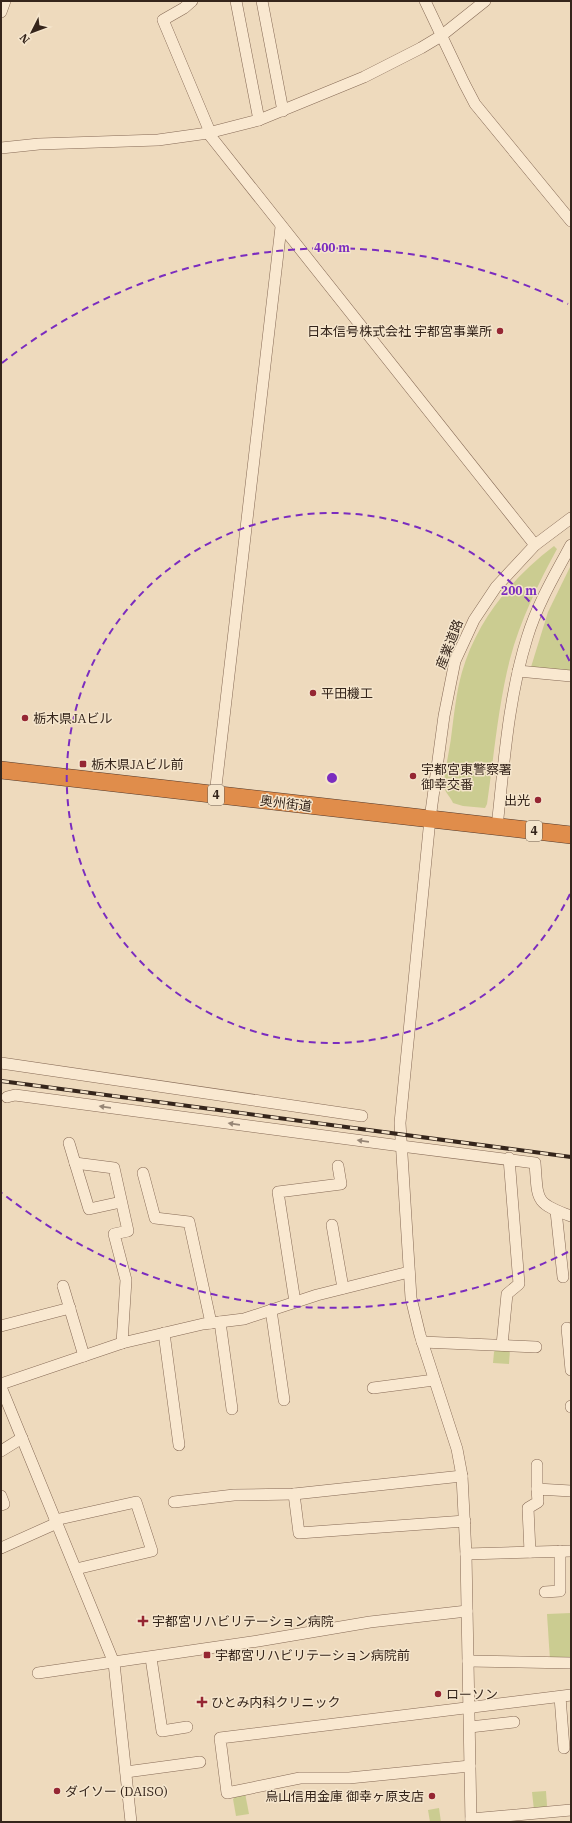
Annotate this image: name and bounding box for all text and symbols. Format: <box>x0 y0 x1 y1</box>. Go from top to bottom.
north arrow <box>12 12 52 52</box>
text: N <box>16 31 33 47</box>
text: 400 m <box>314 240 350 255</box>
place label: 日本信号株式会社 宇都宮事業所 <box>307 323 492 340</box>
marker: 日本信号株式会社 宇都宮事業所 <box>495 326 505 336</box>
text: 200 m <box>501 583 537 598</box>
street label: 産業道路 <box>432 617 467 672</box>
place label: 平田機工 <box>321 685 373 702</box>
marker: 平田機工 <box>308 688 318 698</box>
place label: 栃木県JAビル <box>33 710 113 727</box>
marker: 栃木県JAビル <box>20 713 30 723</box>
place label: 栃木県JAビル前 <box>91 756 184 773</box>
marker: 栃木県JAビル前 <box>78 759 88 769</box>
place label: 宇都宮東警察署 御幸交番 <box>421 761 512 793</box>
centre of rings <box>325 771 339 785</box>
marker: 宇都宮東警察署 御幸交番 <box>408 771 418 781</box>
road number: 4 <box>208 785 224 805</box>
street label: 奥州街道 <box>259 792 313 815</box>
place label: 出光 <box>504 792 530 809</box>
marker: 出光 <box>533 795 543 805</box>
road number: 4 <box>526 821 542 841</box>
one-way arrow <box>99 1104 111 1110</box>
one-way arrow <box>228 1121 240 1127</box>
one-way arrow <box>356 1138 369 1144</box>
place label: 宇都宮リハビリテーション病院 <box>152 1613 334 1630</box>
marker: 宇都宮リハビリテーション病院 <box>137 1615 149 1627</box>
place label: 宇都宮リハビリテーション病院前 <box>215 1647 410 1664</box>
marker: 宇都宮リハビリテーション病院前 <box>202 1650 212 1660</box>
place label: ローソン <box>446 1686 498 1703</box>
marker: ローソン <box>433 1689 443 1699</box>
place label: ひとみ内科クリニック <box>211 1694 341 1711</box>
marker: ひとみ内科クリニック <box>196 1696 208 1708</box>
place label: ダイソー (DAISO) <box>65 1783 168 1800</box>
marker: ダイソー (DAISO) <box>52 1786 62 1796</box>
place label: 烏山信用金庫 御幸ヶ原支店 <box>265 1788 424 1805</box>
marker: 烏山信用金庫 御幸ヶ原支店 <box>427 1791 437 1801</box>

